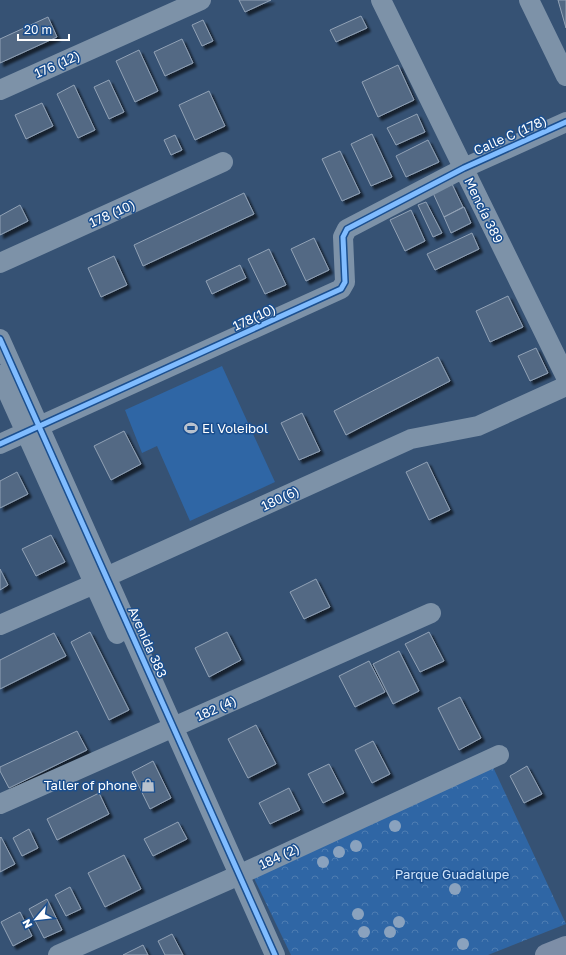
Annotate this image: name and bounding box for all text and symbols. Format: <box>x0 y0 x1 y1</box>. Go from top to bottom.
scale bar <box>18 16 69 42</box>
text: 20 m <box>24 22 52 37</box>
street label: 176 (12) <box>32 47 82 81</box>
street label: Calle C (178) <box>471 112 549 158</box>
street label: Mencía 389 <box>461 174 507 246</box>
street label: 178 (10) <box>87 196 137 230</box>
street label: 178(10) <box>230 300 278 334</box>
sports icon: El Voleibol <box>183 420 199 436</box>
place label: El Voleibol <box>202 420 268 436</box>
street label: 180(6) <box>258 482 302 514</box>
street label: Avenida 383 <box>125 604 171 680</box>
street label: 182 (4) <box>193 692 239 724</box>
place label: Taller of phone <box>44 777 137 793</box>
shop icon: Taller of phone <box>140 777 156 793</box>
street label: 184 (2) <box>256 840 302 872</box>
park label: Parque Guadalupe <box>395 866 509 882</box>
north arrow <box>16 899 56 939</box>
text: N <box>19 917 34 931</box>

